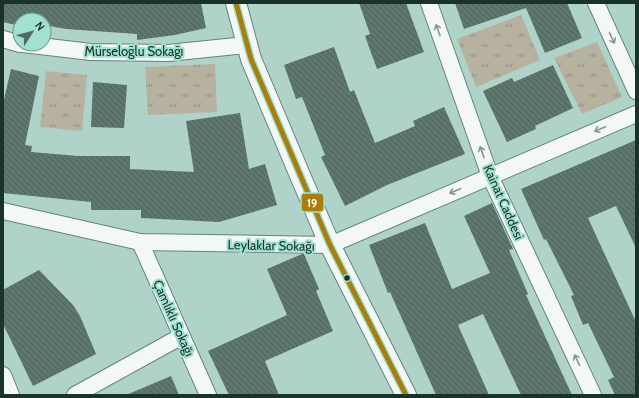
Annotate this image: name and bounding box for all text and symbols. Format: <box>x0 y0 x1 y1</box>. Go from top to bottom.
north arrow <box>12 12 52 52</box>
text: N <box>32 19 48 33</box>
one-way arrow <box>434 24 442 36</box>
one-way arrow <box>609 32 616 44</box>
street label: Mürseloğlu Sokağı <box>85 43 183 59</box>
one-way arrow <box>595 126 607 133</box>
one-way arrow <box>478 146 485 159</box>
street label: Kainat Caddesi <box>480 162 528 242</box>
one-way arrow <box>449 188 461 195</box>
line badge: 19 <box>301 193 324 212</box>
text: 19 <box>307 196 317 210</box>
street label: Leylaklar Sokağı <box>227 236 315 254</box>
unlabelled marker <box>342 273 352 283</box>
street label: Çamlıklı Sokağı <box>150 277 198 359</box>
one-way arrow <box>573 354 580 366</box>

